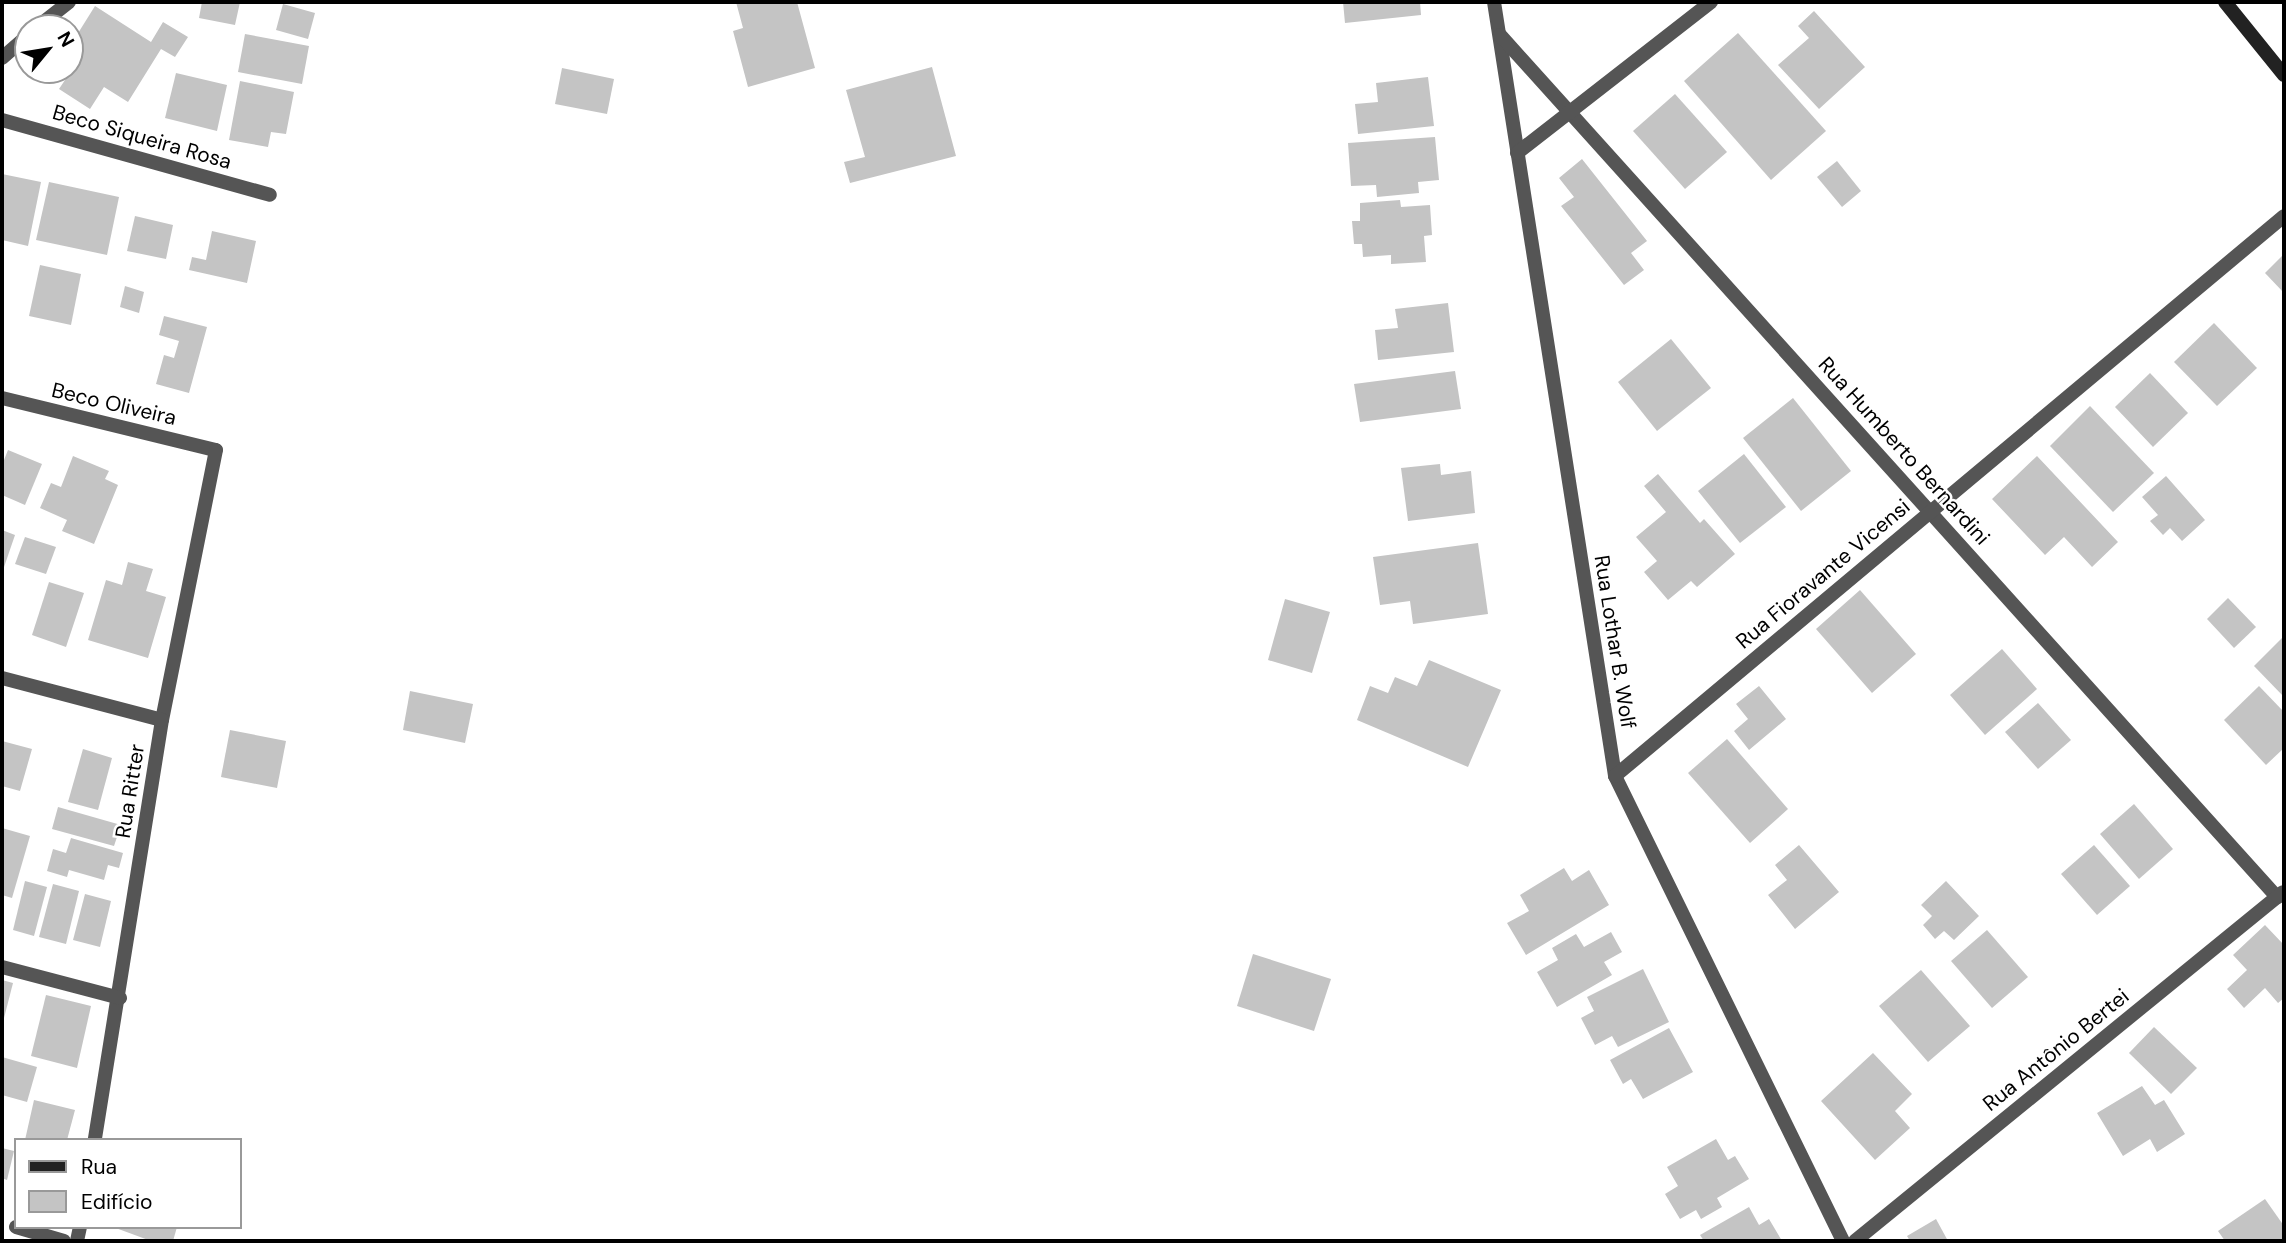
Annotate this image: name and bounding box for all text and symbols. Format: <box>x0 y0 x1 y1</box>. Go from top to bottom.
north arrow <box>14 14 84 84</box>
text: N <box>52 27 80 51</box>
street label: Beco Siqueira Rosa <box>50 99 234 175</box>
street label: Rua Humberto Bernardini <box>1813 352 1995 550</box>
street label: Beco Oliveira <box>49 377 179 431</box>
street label: Rua Fioravante Vicensi <box>1731 494 1915 654</box>
street label: Rua Lothar B. Wolf <box>1589 554 1641 730</box>
street label: Rua Ritter <box>110 742 150 840</box>
street label: Rua Antônio Bertei <box>1978 983 2134 1117</box>
legend <box>14 1138 242 1229</box>
text: Rua <box>81 1153 117 1181</box>
text: Edifício <box>81 1188 152 1216</box>

